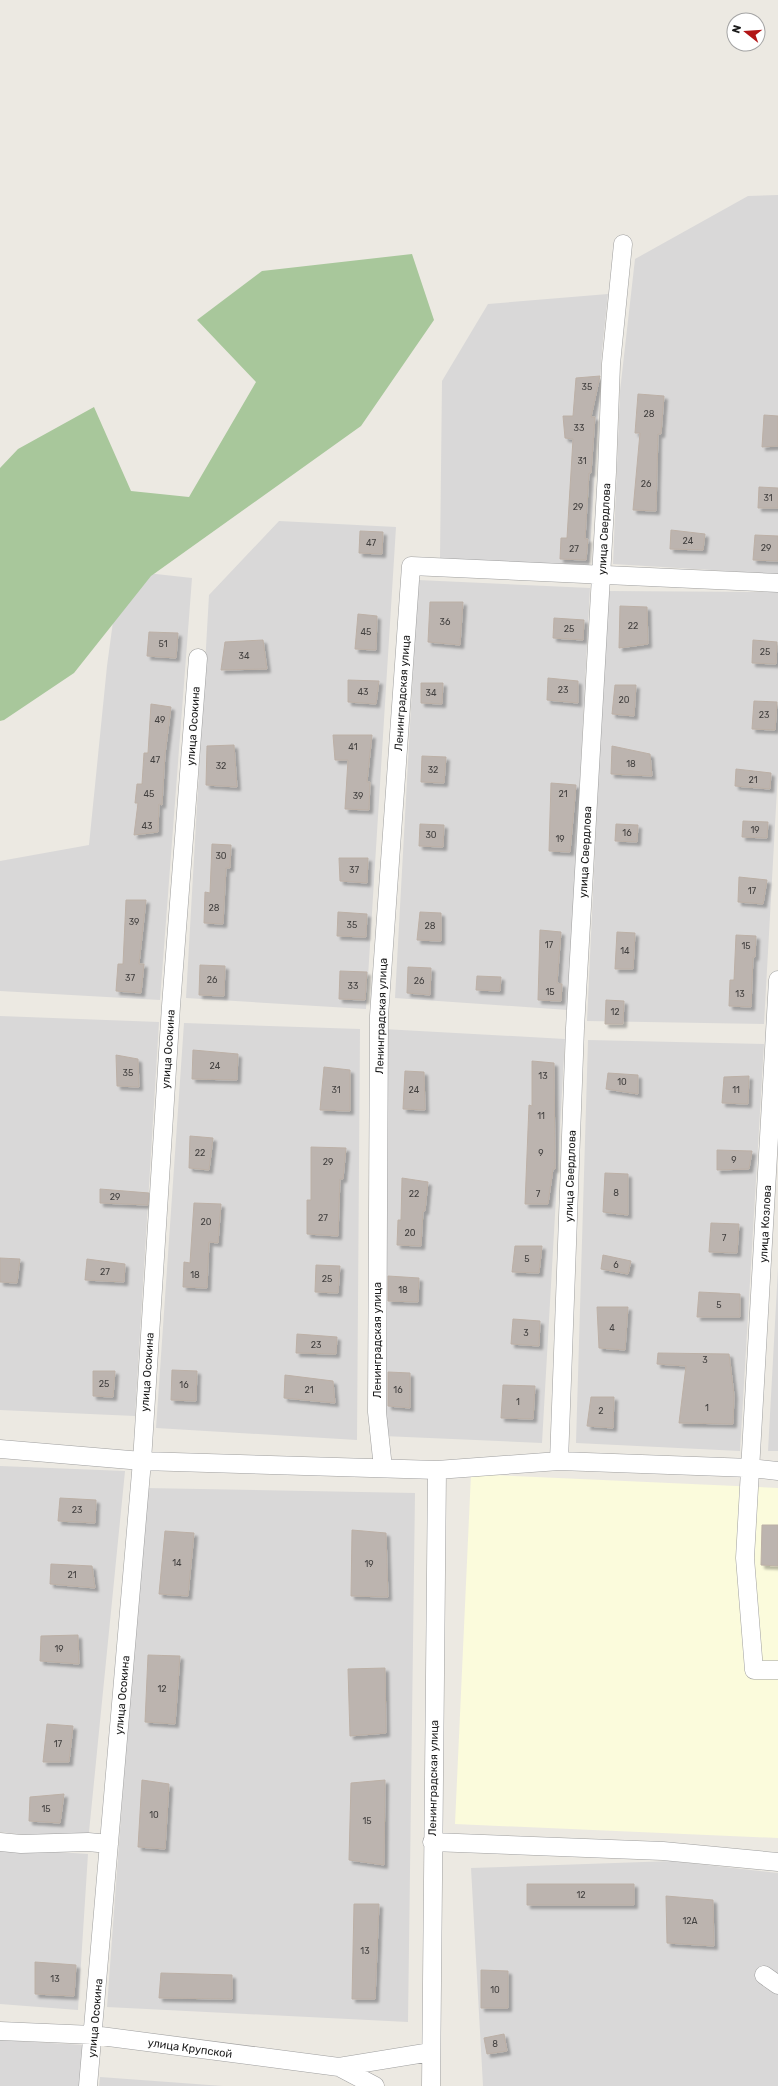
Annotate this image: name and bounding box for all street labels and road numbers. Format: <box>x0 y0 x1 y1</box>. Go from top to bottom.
street label: улица Свердлова <box>596 483 613 575</box>
street label: Ленинградская улица <box>392 635 413 752</box>
street label: улица Осокина <box>184 686 203 766</box>
street label: улица Свердлова <box>577 806 594 898</box>
street label: Ленинградская улица <box>373 958 390 1074</box>
street label: улица Осокина <box>159 1009 178 1089</box>
street label: улица Свердлова <box>562 1130 579 1222</box>
street label: улица Козлова <box>757 1185 774 1263</box>
street label: Ленинградская улица <box>371 1282 384 1398</box>
street label: улица Осокина <box>138 1332 157 1412</box>
street label: улица Осокина <box>113 1655 132 1735</box>
street label: Ленинградская улица <box>426 1720 441 1836</box>
street label: улица Осокина <box>86 1978 105 2058</box>
street label: улица Крупской <box>147 2036 233 2061</box>

